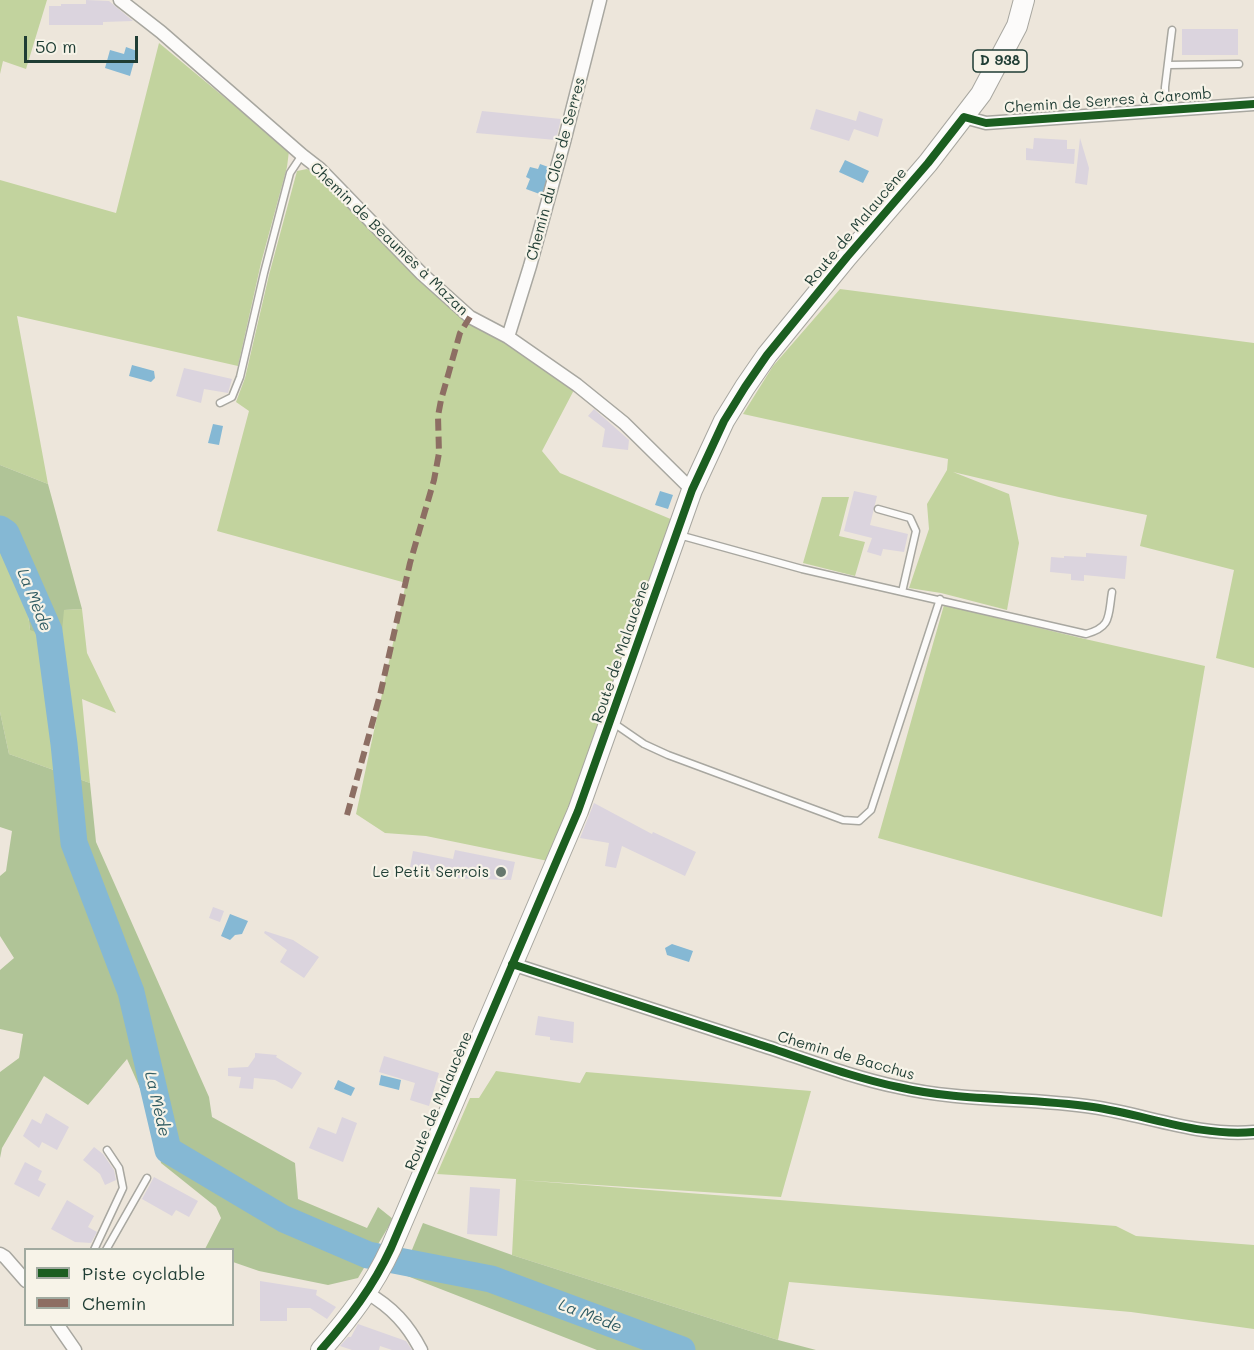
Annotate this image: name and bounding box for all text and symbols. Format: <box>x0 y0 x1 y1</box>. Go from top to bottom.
scale bar <box>27 24 141 62</box>
text: 50 m <box>35 34 77 58</box>
road number: D 938 <box>973 50 1027 72</box>
street label: Chemin du Clos de Serres <box>523 75 589 263</box>
street label: Chemin de Serres à Caromb <box>1004 85 1212 117</box>
street label: Chemin de Beaumes à Mazan <box>306 159 472 319</box>
street label: Route de Malaucène <box>801 164 911 290</box>
water label: La Mède <box>13 566 55 634</box>
street label: Route de Malaucène <box>588 578 654 726</box>
place label: Le Petit Serrois <box>372 863 489 881</box>
marker: Le Petit Serrois <box>494 865 508 879</box>
street label: Chemin de Bacchus <box>775 1028 917 1084</box>
street label: Route de Malaucène <box>402 1029 476 1173</box>
water label: La Mède <box>140 1070 174 1138</box>
legend <box>24 1248 234 1326</box>
text: Piste cyclable <box>82 1261 206 1285</box>
text: Chemin <box>82 1291 146 1315</box>
water label: La Mède <box>556 1295 624 1337</box>

